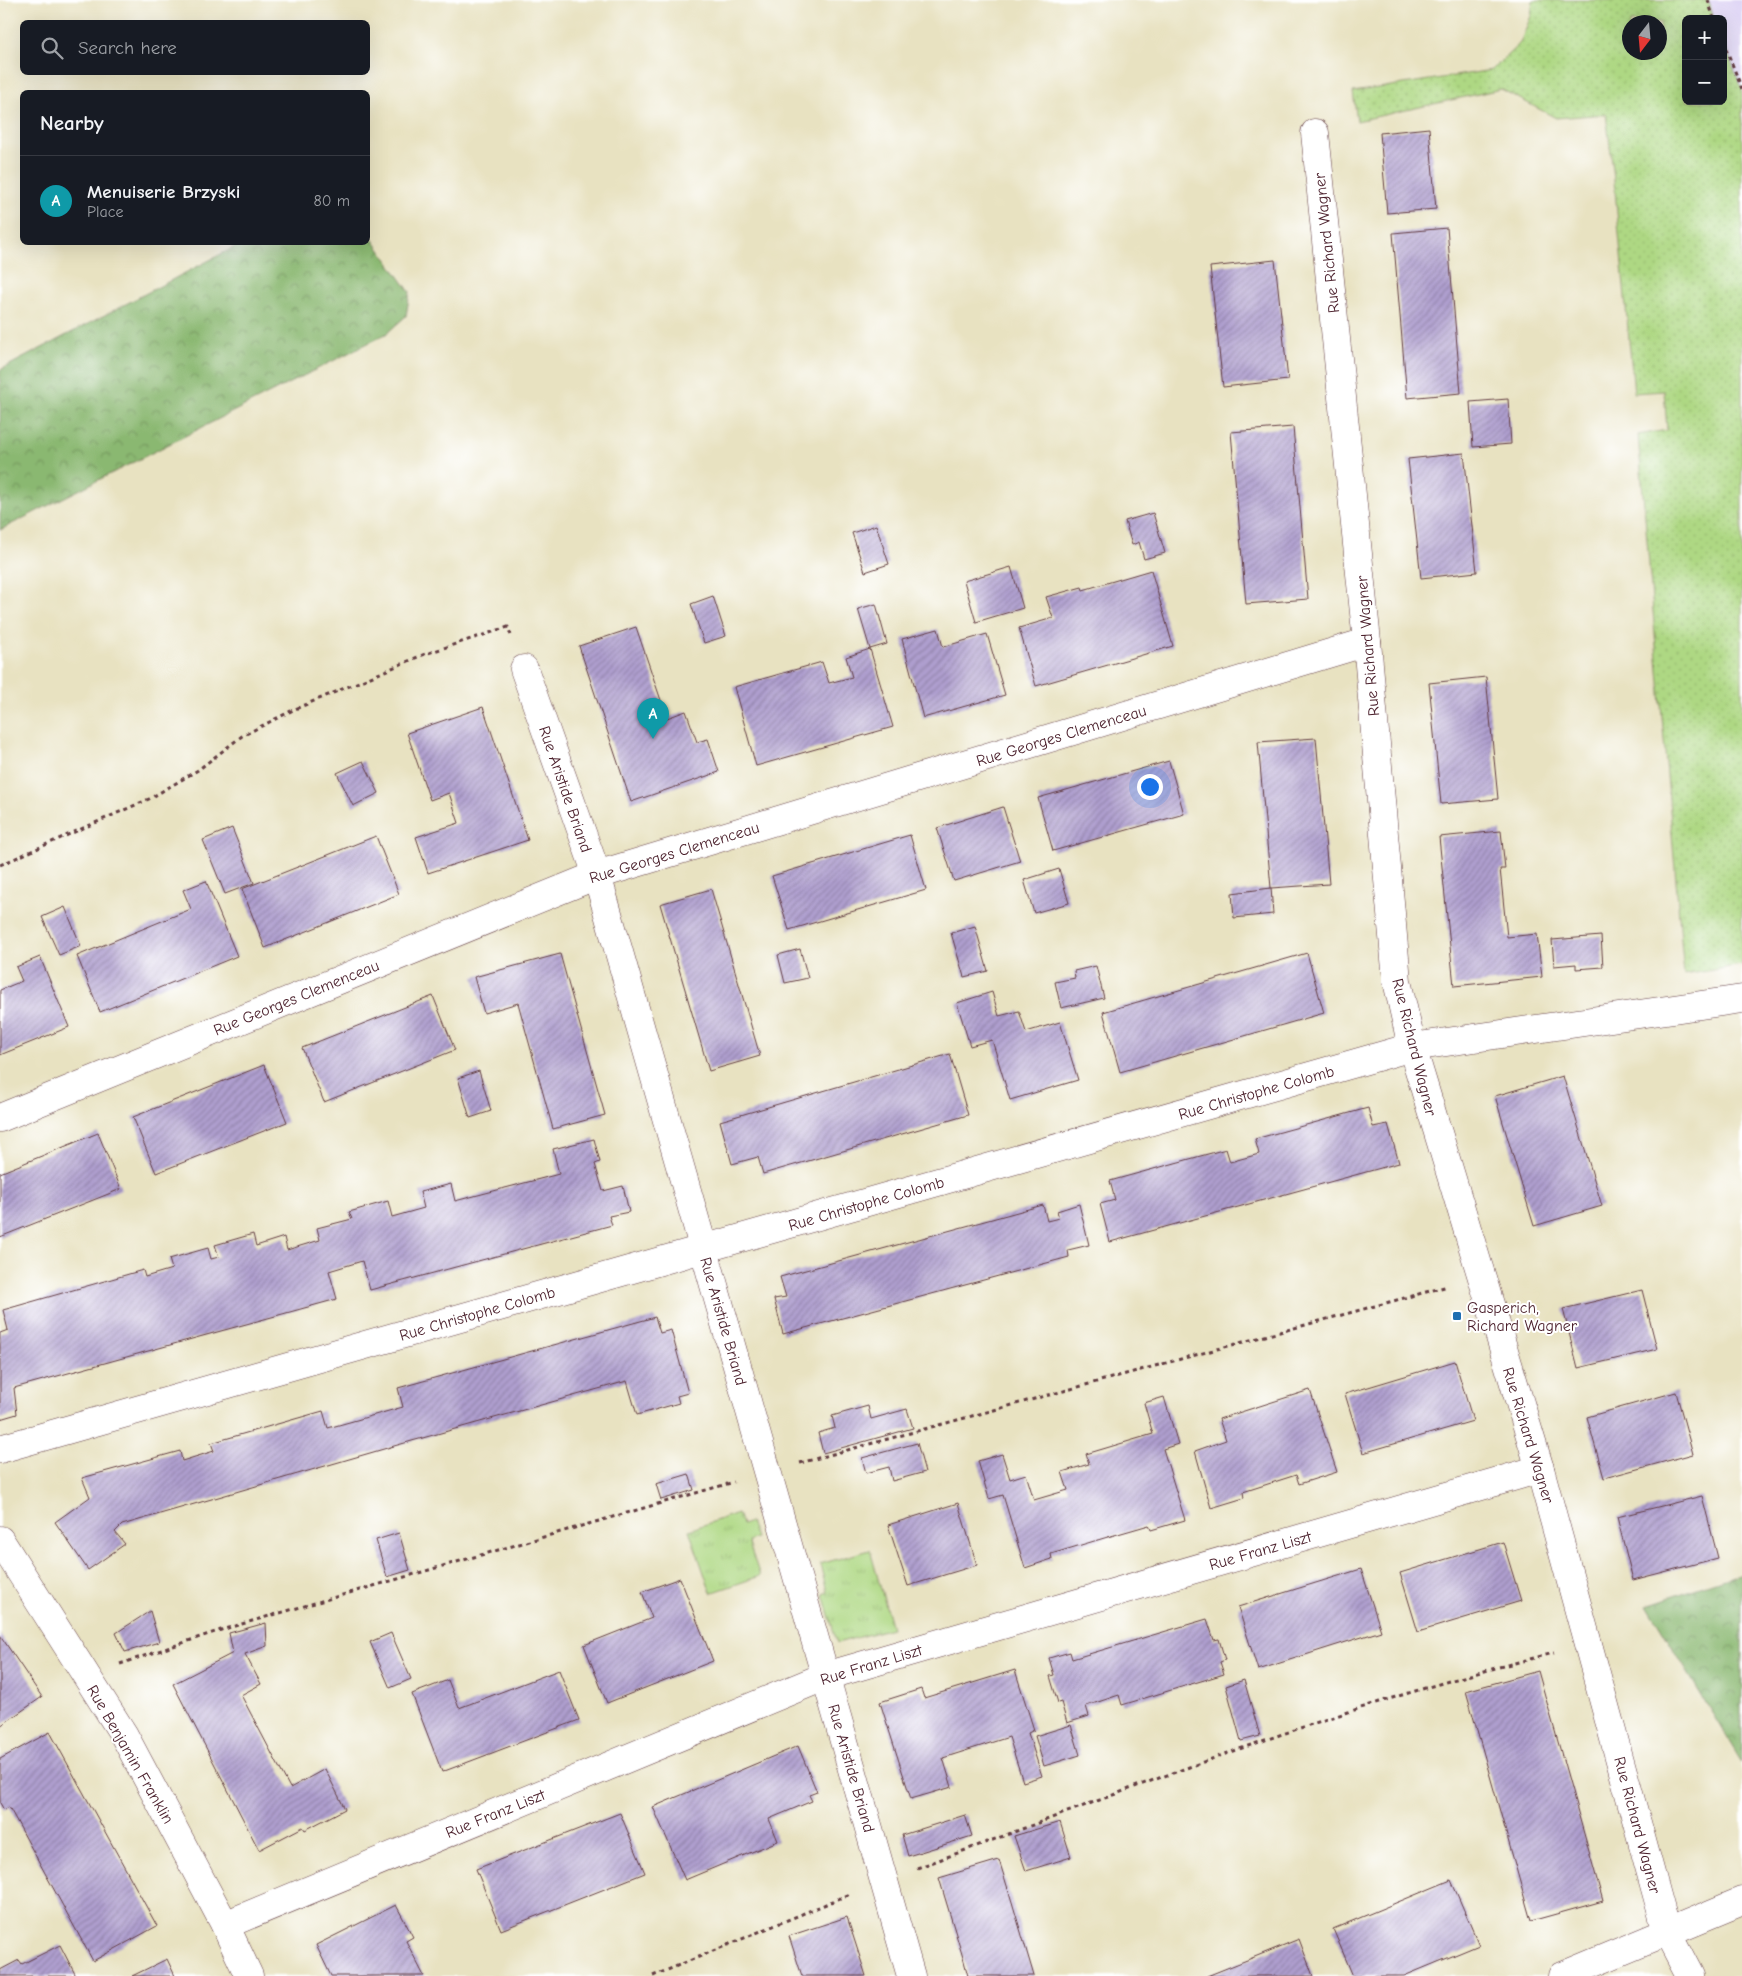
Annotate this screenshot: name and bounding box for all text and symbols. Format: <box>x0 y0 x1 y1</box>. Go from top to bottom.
north arrow <box>1622 15 1667 60</box>
map controls <box>1682 15 1727 105</box>
button: + <box>1682 15 1727 60</box>
search box <box>20 20 370 75</box>
icon: search <box>38 34 66 62</box>
text: Search here <box>78 37 177 59</box>
button: − <box>1682 60 1727 105</box>
text: Nearby <box>40 111 104 135</box>
street label: Rue Richard Wagner <box>1311 171 1343 314</box>
text: Menuiserie Brzyski <box>87 181 240 203</box>
text: A <box>52 192 60 210</box>
text: 80 m <box>313 192 350 210</box>
text: Place <box>87 203 123 221</box>
street label: Rue Richard Wagner <box>1353 574 1383 717</box>
pin: A <box>637 698 669 739</box>
street label: Rue Georges Clemenceau <box>974 701 1149 770</box>
street label: Rue Aristide Briand <box>535 724 595 855</box>
your location <box>1137 774 1163 800</box>
street label: Rue Georges Clemenceau <box>587 818 762 887</box>
street label: Rue Georges Clemenceau <box>211 956 382 1039</box>
street label: Rue Richard Wagner <box>1388 977 1440 1119</box>
street label: Rue Christophe Colomb <box>1176 1062 1336 1124</box>
street label: Rue Christophe Colomb <box>786 1173 946 1235</box>
street label: Rue Aristide Briand <box>696 1255 750 1387</box>
street label: Rue Christophe Colomb <box>397 1283 557 1345</box>
place label: Gasperich, Richard Wagner <box>1467 1299 1578 1335</box>
marker: Gasperich, Richard Wagner <box>1451 1310 1463 1322</box>
street label: Rue Richard Wagner <box>1499 1365 1557 1506</box>
street label: Rue Franz Liszt <box>1207 1528 1314 1574</box>
street label: Rue Franz Liszt <box>818 1641 925 1689</box>
street label: Rue Benjamin Franklin <box>83 1682 177 1827</box>
street label: Rue Aristide Briand <box>824 1702 878 1834</box>
street label: Rue Richard Wagner <box>1610 1755 1664 1896</box>
street label: Rue Franz Liszt <box>443 1786 548 1842</box>

